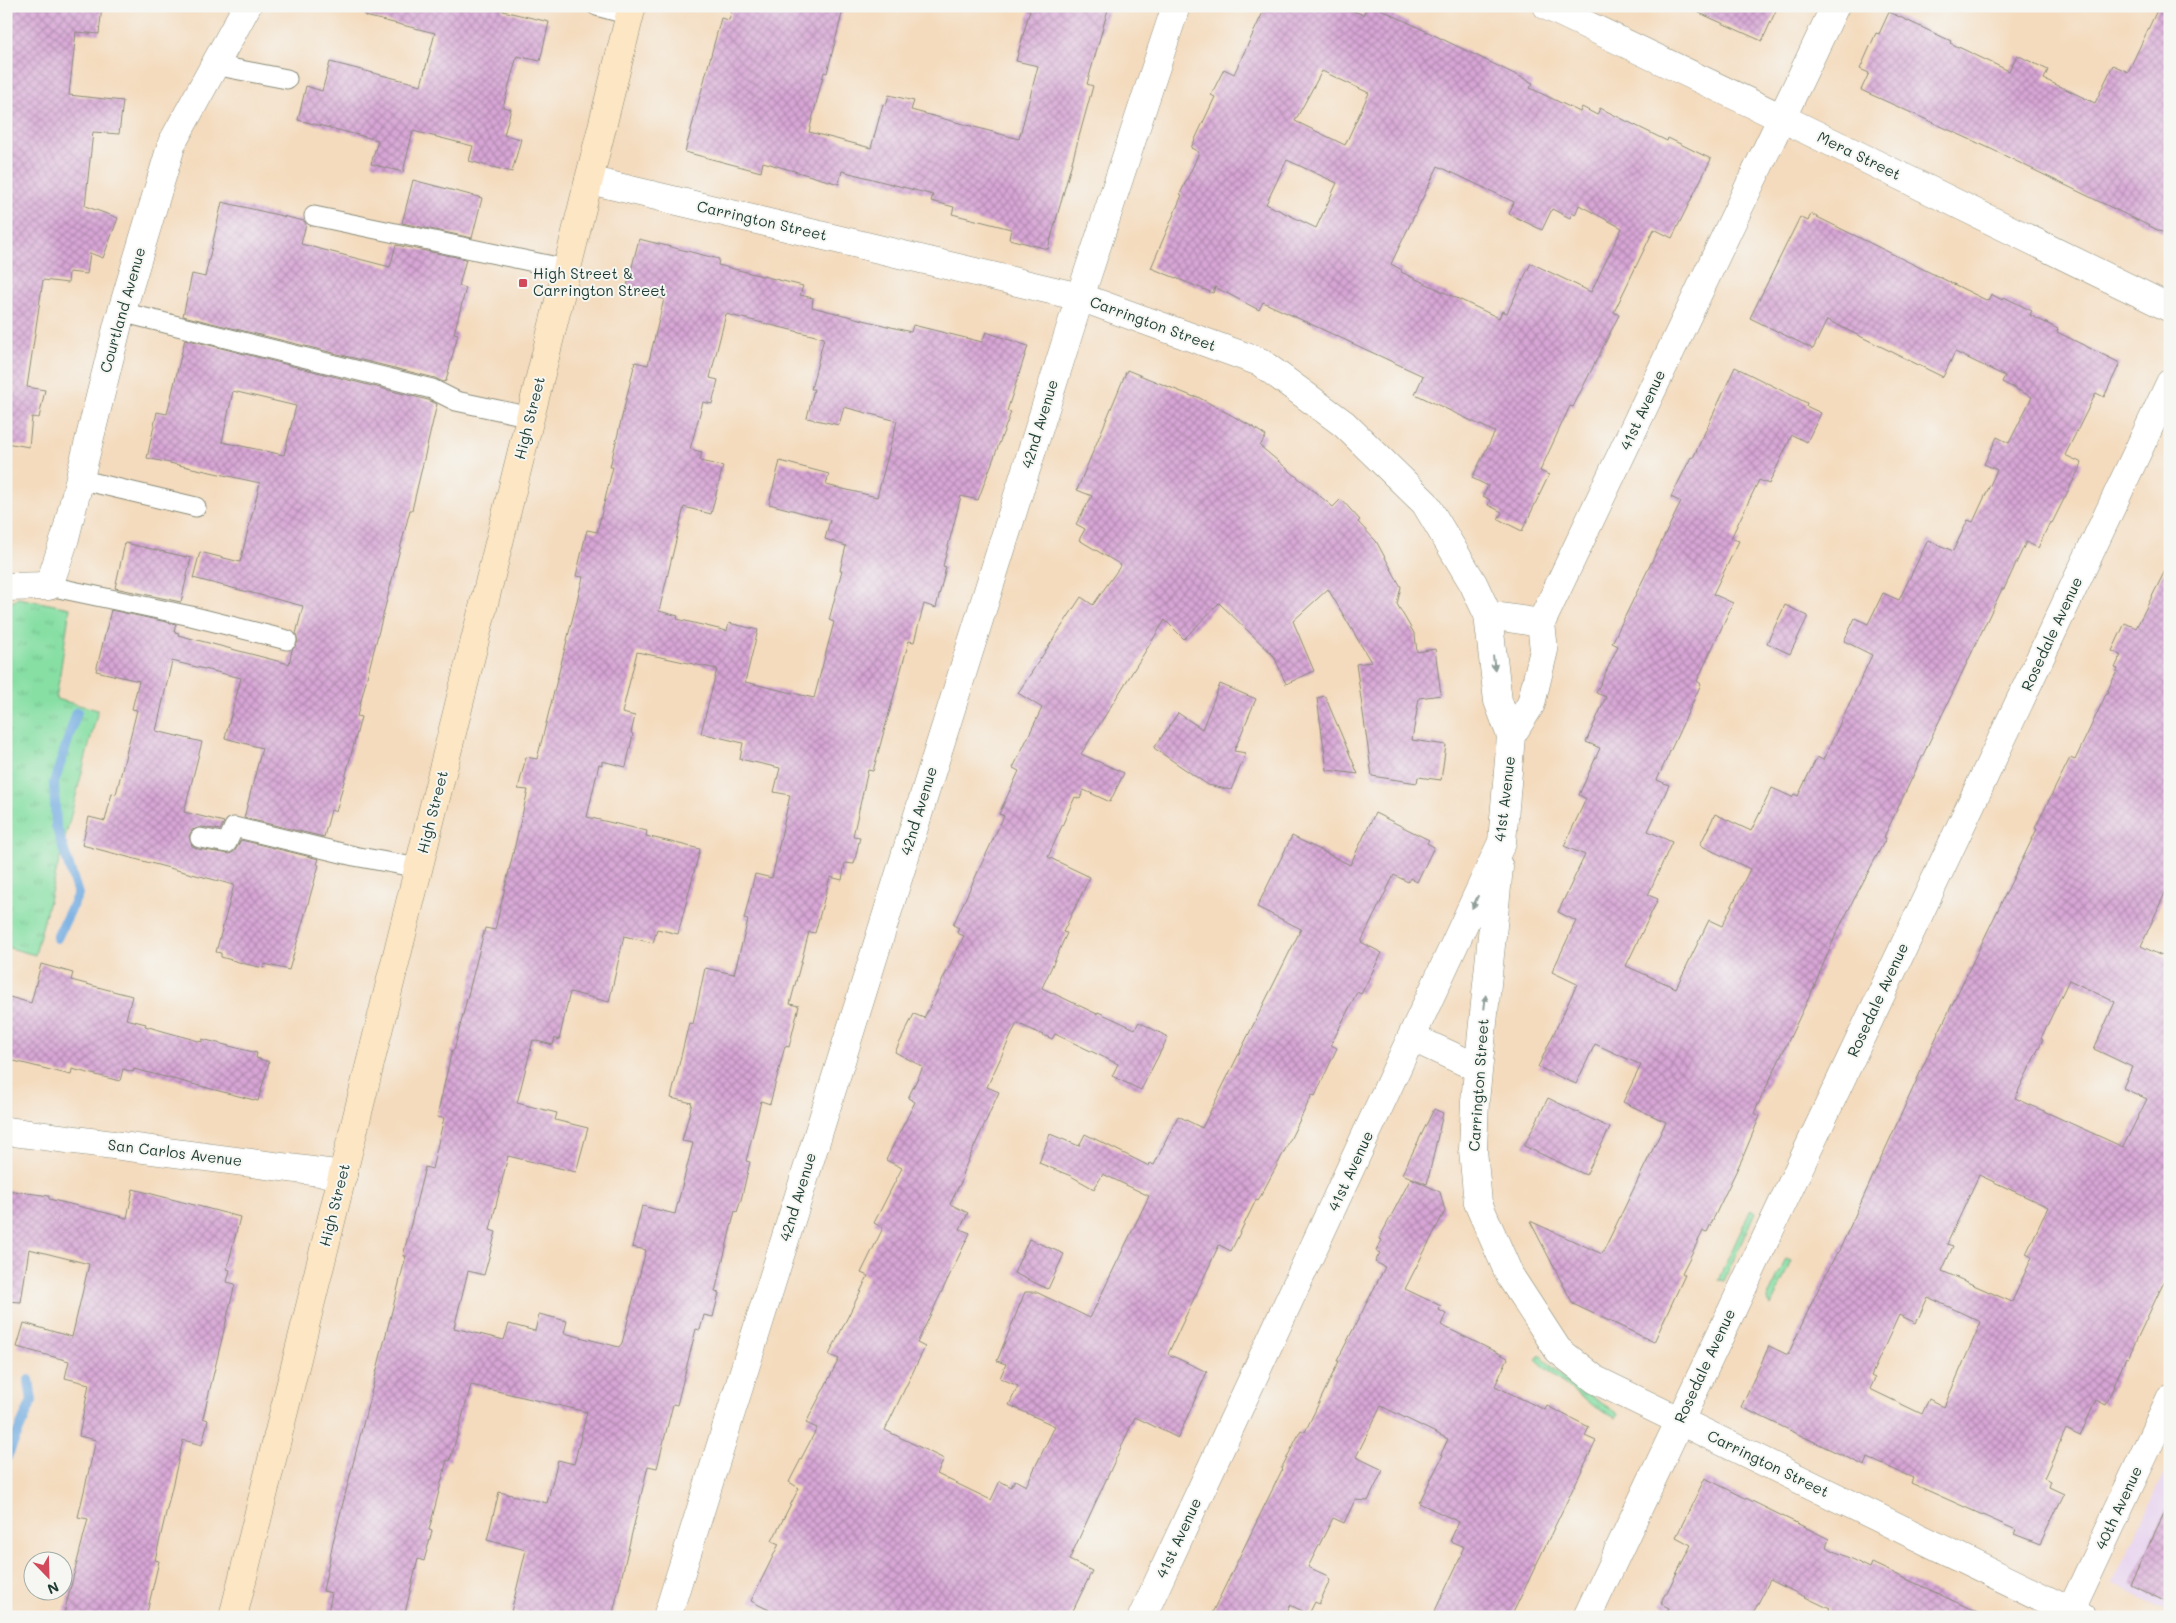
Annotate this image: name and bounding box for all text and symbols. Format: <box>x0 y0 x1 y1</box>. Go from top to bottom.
street label: Mera Street <box>1814 126 1905 184</box>
street label: Carrington Street <box>695 195 829 245</box>
street label: Courtland Avenue <box>95 245 150 375</box>
place label: High Street & Carrington Street <box>533 263 666 300</box>
marker: High Street & Carrington Street <box>517 277 529 289</box>
street label: Carrington Street <box>1087 291 1219 355</box>
street label: 41st Avenue <box>1615 366 1669 453</box>
street label: High Street <box>509 374 549 461</box>
street label: 42nd Avenue <box>1016 377 1062 470</box>
street label: Rosedale Avenue <box>2016 573 2086 694</box>
one-way arrow <box>1490 655 1498 671</box>
street label: 41st Avenue <box>1489 755 1519 843</box>
street label: 42nd Avenue <box>895 764 941 857</box>
street label: High Street <box>412 768 452 855</box>
one-way arrow <box>1470 895 1479 910</box>
street label: Rosedale Avenue <box>1842 939 1912 1060</box>
one-way arrow <box>1481 994 1489 1010</box>
street label: Carrington Street <box>1463 1018 1493 1152</box>
street label: 41st Avenue <box>1323 1127 1377 1214</box>
street label: San Carlos Avenue <box>107 1134 243 1170</box>
street label: 42nd Avenue <box>774 1150 820 1243</box>
street label: High Street <box>314 1161 354 1248</box>
street label: Rosedale Avenue <box>1669 1305 1739 1426</box>
street label: Carrington Street <box>1704 1425 1833 1501</box>
street label: 40th Avenue <box>2090 1463 2146 1553</box>
street label: 41st Avenue <box>1151 1494 1205 1581</box>
north arrow <box>22 1550 72 1600</box>
text: N <box>45 1578 62 1599</box>

